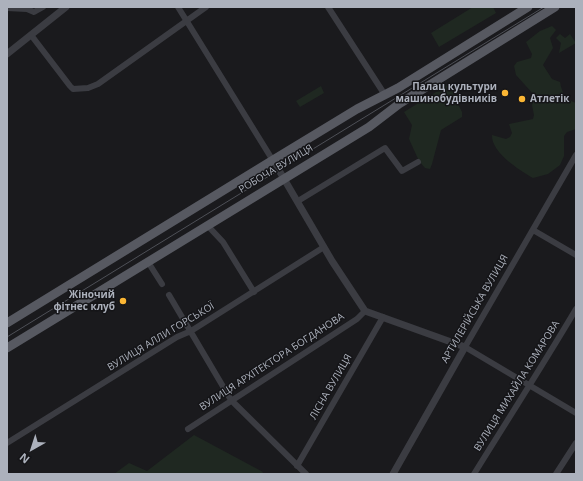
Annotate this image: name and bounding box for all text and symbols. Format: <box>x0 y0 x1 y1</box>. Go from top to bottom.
place label: Палац культури машинобудівників <box>396 81 497 104</box>
marker: Палац культури машинобудівників <box>500 88 510 98</box>
place label: Атлетік <box>530 93 570 105</box>
marker: Атлетік <box>517 94 527 104</box>
street label: РОБОЧА ВУЛИЦЯ <box>237 142 315 196</box>
street label: АРТИЛЕРІЙСЬКА ВУЛИЦЯ <box>439 253 511 365</box>
place label: Жіночий фітнес клуб <box>53 289 115 312</box>
marker: Жіночий фітнес клуб <box>118 296 128 306</box>
street label: ВУЛИЦЯ АЛЛИ ГОРСЬКОЇ <box>105 300 217 374</box>
street label: ВУЛИЦЯ АРХІТЕКТОРА БОГДАНОВА <box>197 311 347 413</box>
street label: ВУЛИЦЯ МИХАЙЛА КОМАРОВА <box>472 319 562 453</box>
street label: ЛІСНА ВУЛИЦЯ <box>307 352 355 422</box>
north arrow <box>12 429 52 469</box>
text: N <box>16 450 32 467</box>

